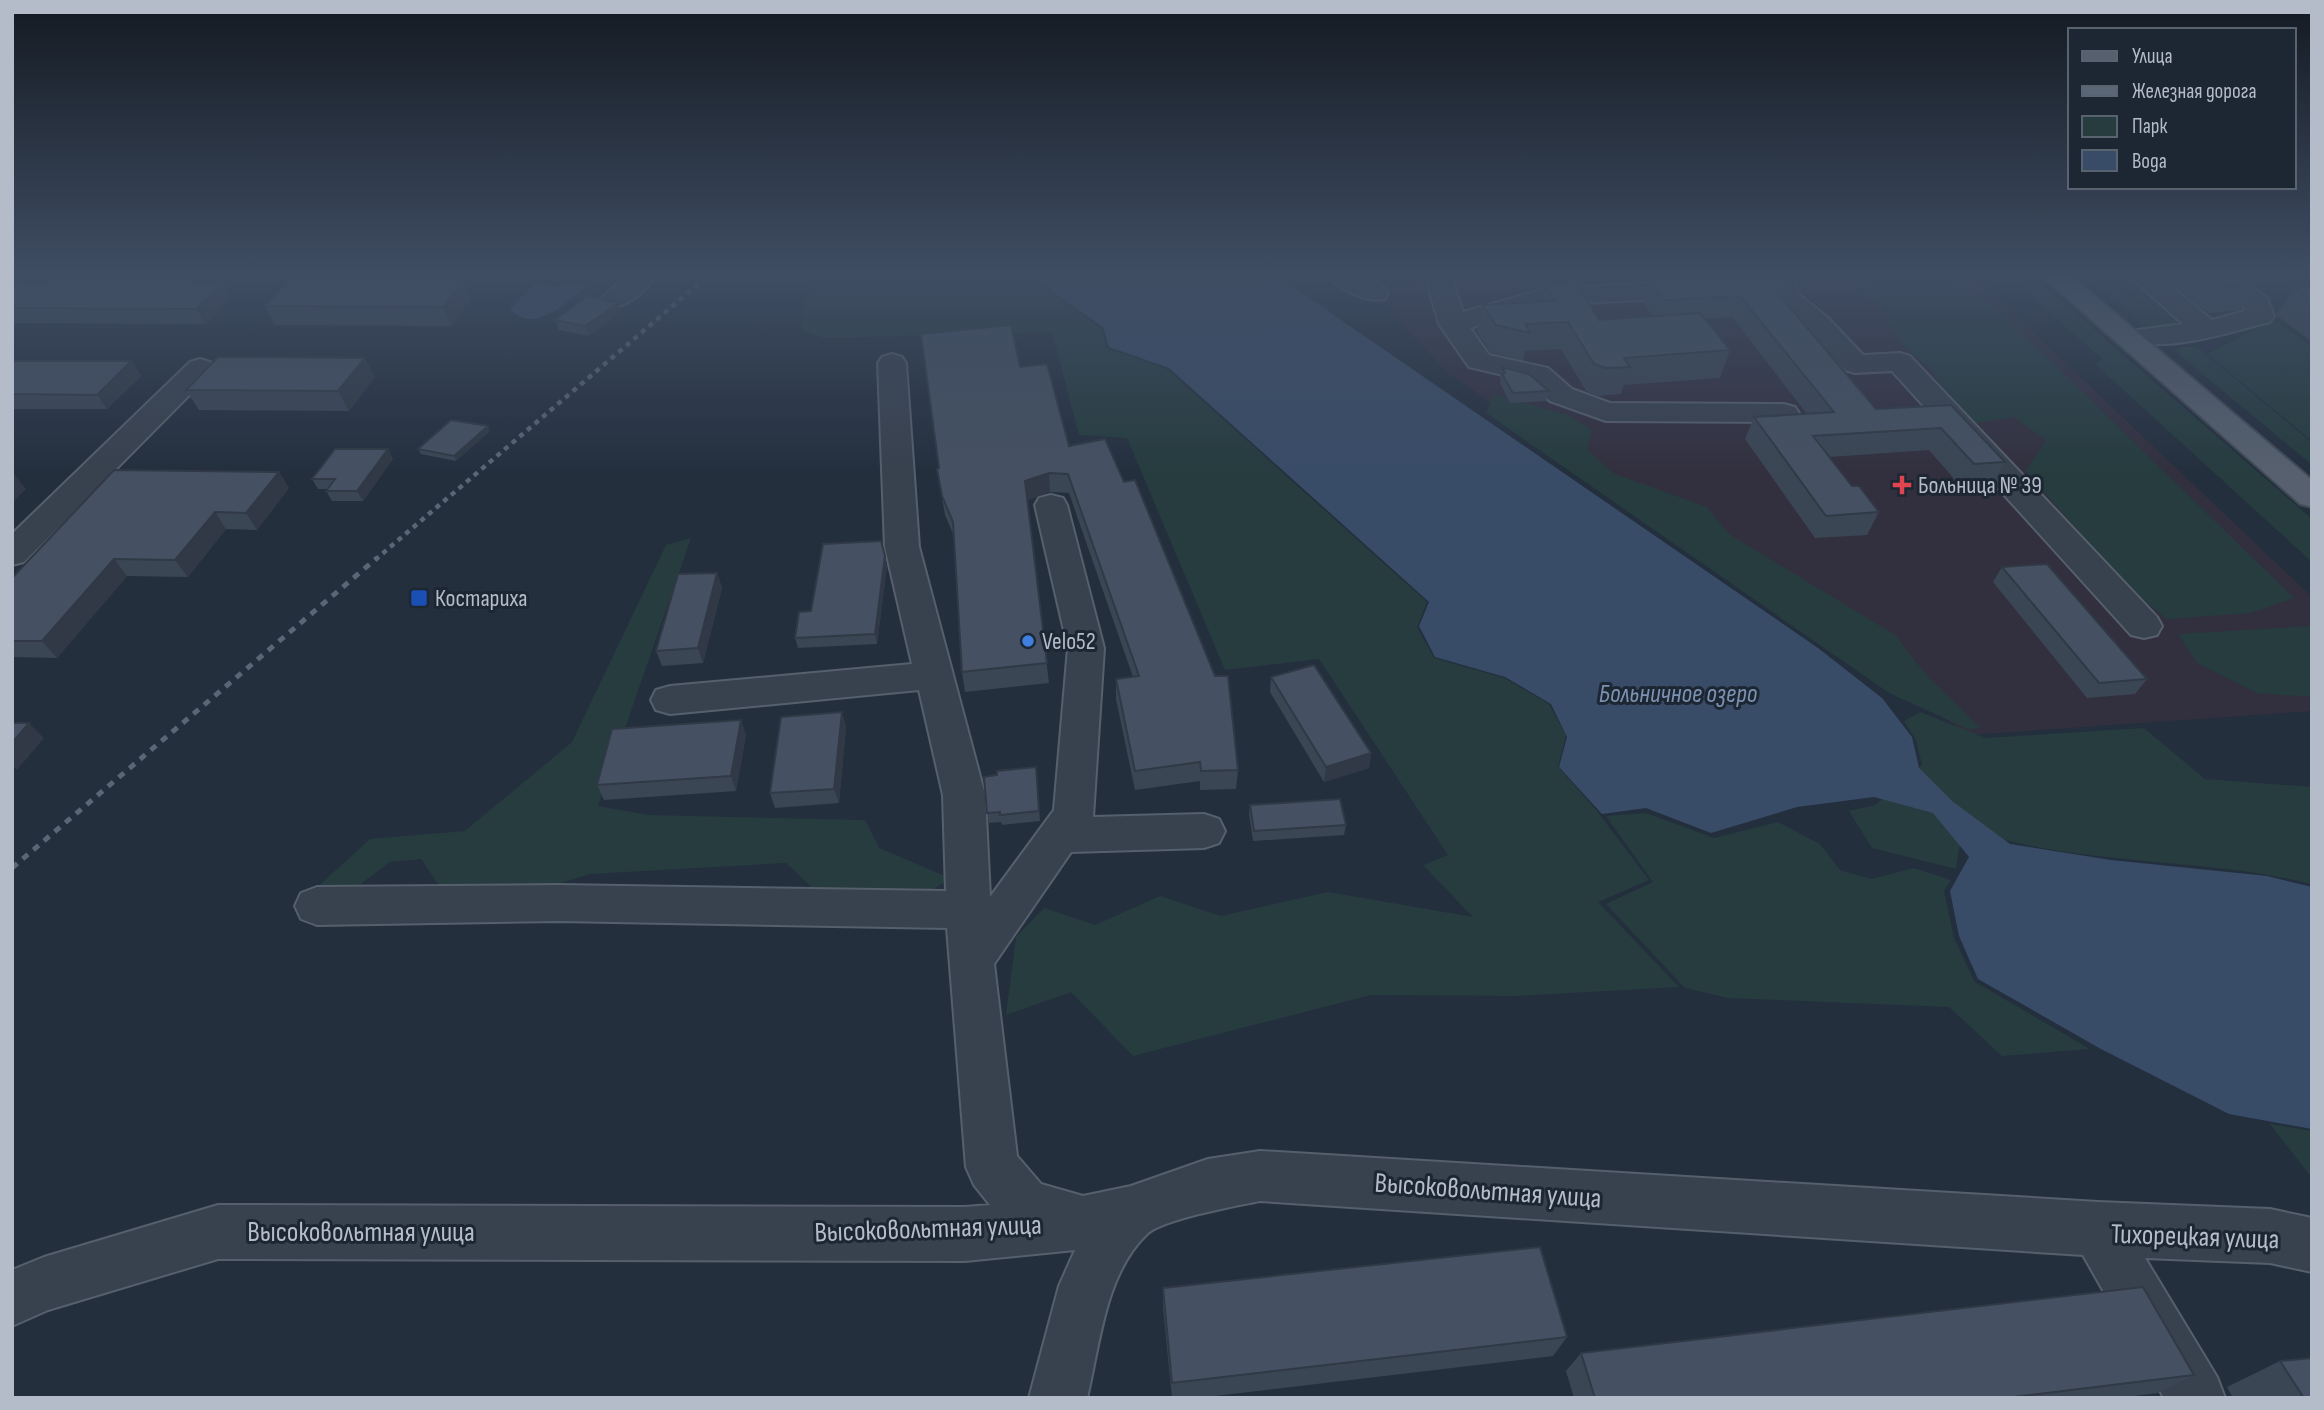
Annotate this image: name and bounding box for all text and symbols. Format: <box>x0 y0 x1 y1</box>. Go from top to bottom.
legend <box>2068 28 2296 189</box>
text: Улица <box>2132 44 2173 69</box>
text: Железная дорога <box>2132 79 2257 104</box>
text: Парк <box>2132 114 2167 139</box>
text: Вода <box>2132 149 2167 174</box>
place label: Больница № 39 <box>1918 471 2042 500</box>
marker: Больница № 39 <box>1892 475 1912 495</box>
place label: Костариха <box>435 584 528 613</box>
marker: Костариха <box>409 588 429 608</box>
place label: Velo52 <box>1042 627 1096 656</box>
marker: Velo52 <box>1020 633 1036 649</box>
water label: Больничное озеро <box>1599 679 1758 710</box>
street label: Высоковольтная улица <box>1373 1167 1603 1215</box>
street label: Высоковольтная улица <box>814 1209 1042 1249</box>
street label: Высоковольтная улица <box>247 1216 475 1249</box>
street label: Тихорецкая улица <box>2110 1218 2280 1256</box>

